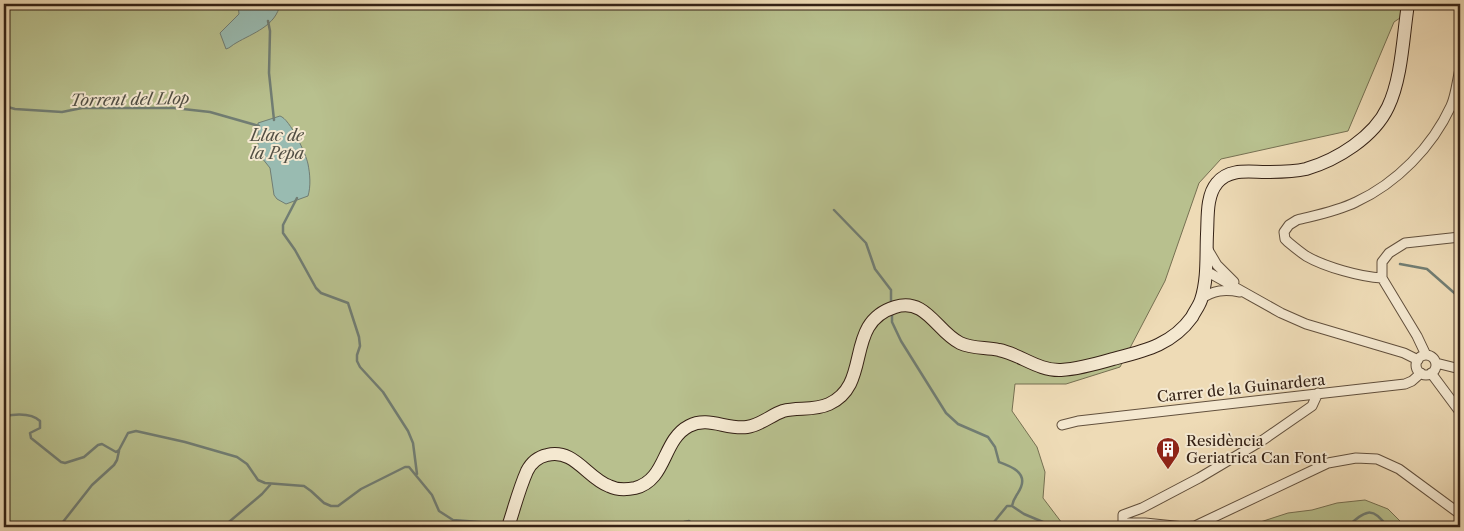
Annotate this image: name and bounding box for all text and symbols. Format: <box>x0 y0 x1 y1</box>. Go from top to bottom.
water label: Torrent del Llop <box>70 88 190 110</box>
water label: Llac de la Pepa <box>248 125 305 163</box>
street label: Carrer de la Guinardera <box>1156 370 1326 406</box>
place label: Residència Geriatrica Can Font <box>1186 431 1328 467</box>
building icon: Residència Geriatrica Can Font <box>1155 436 1181 470</box>

